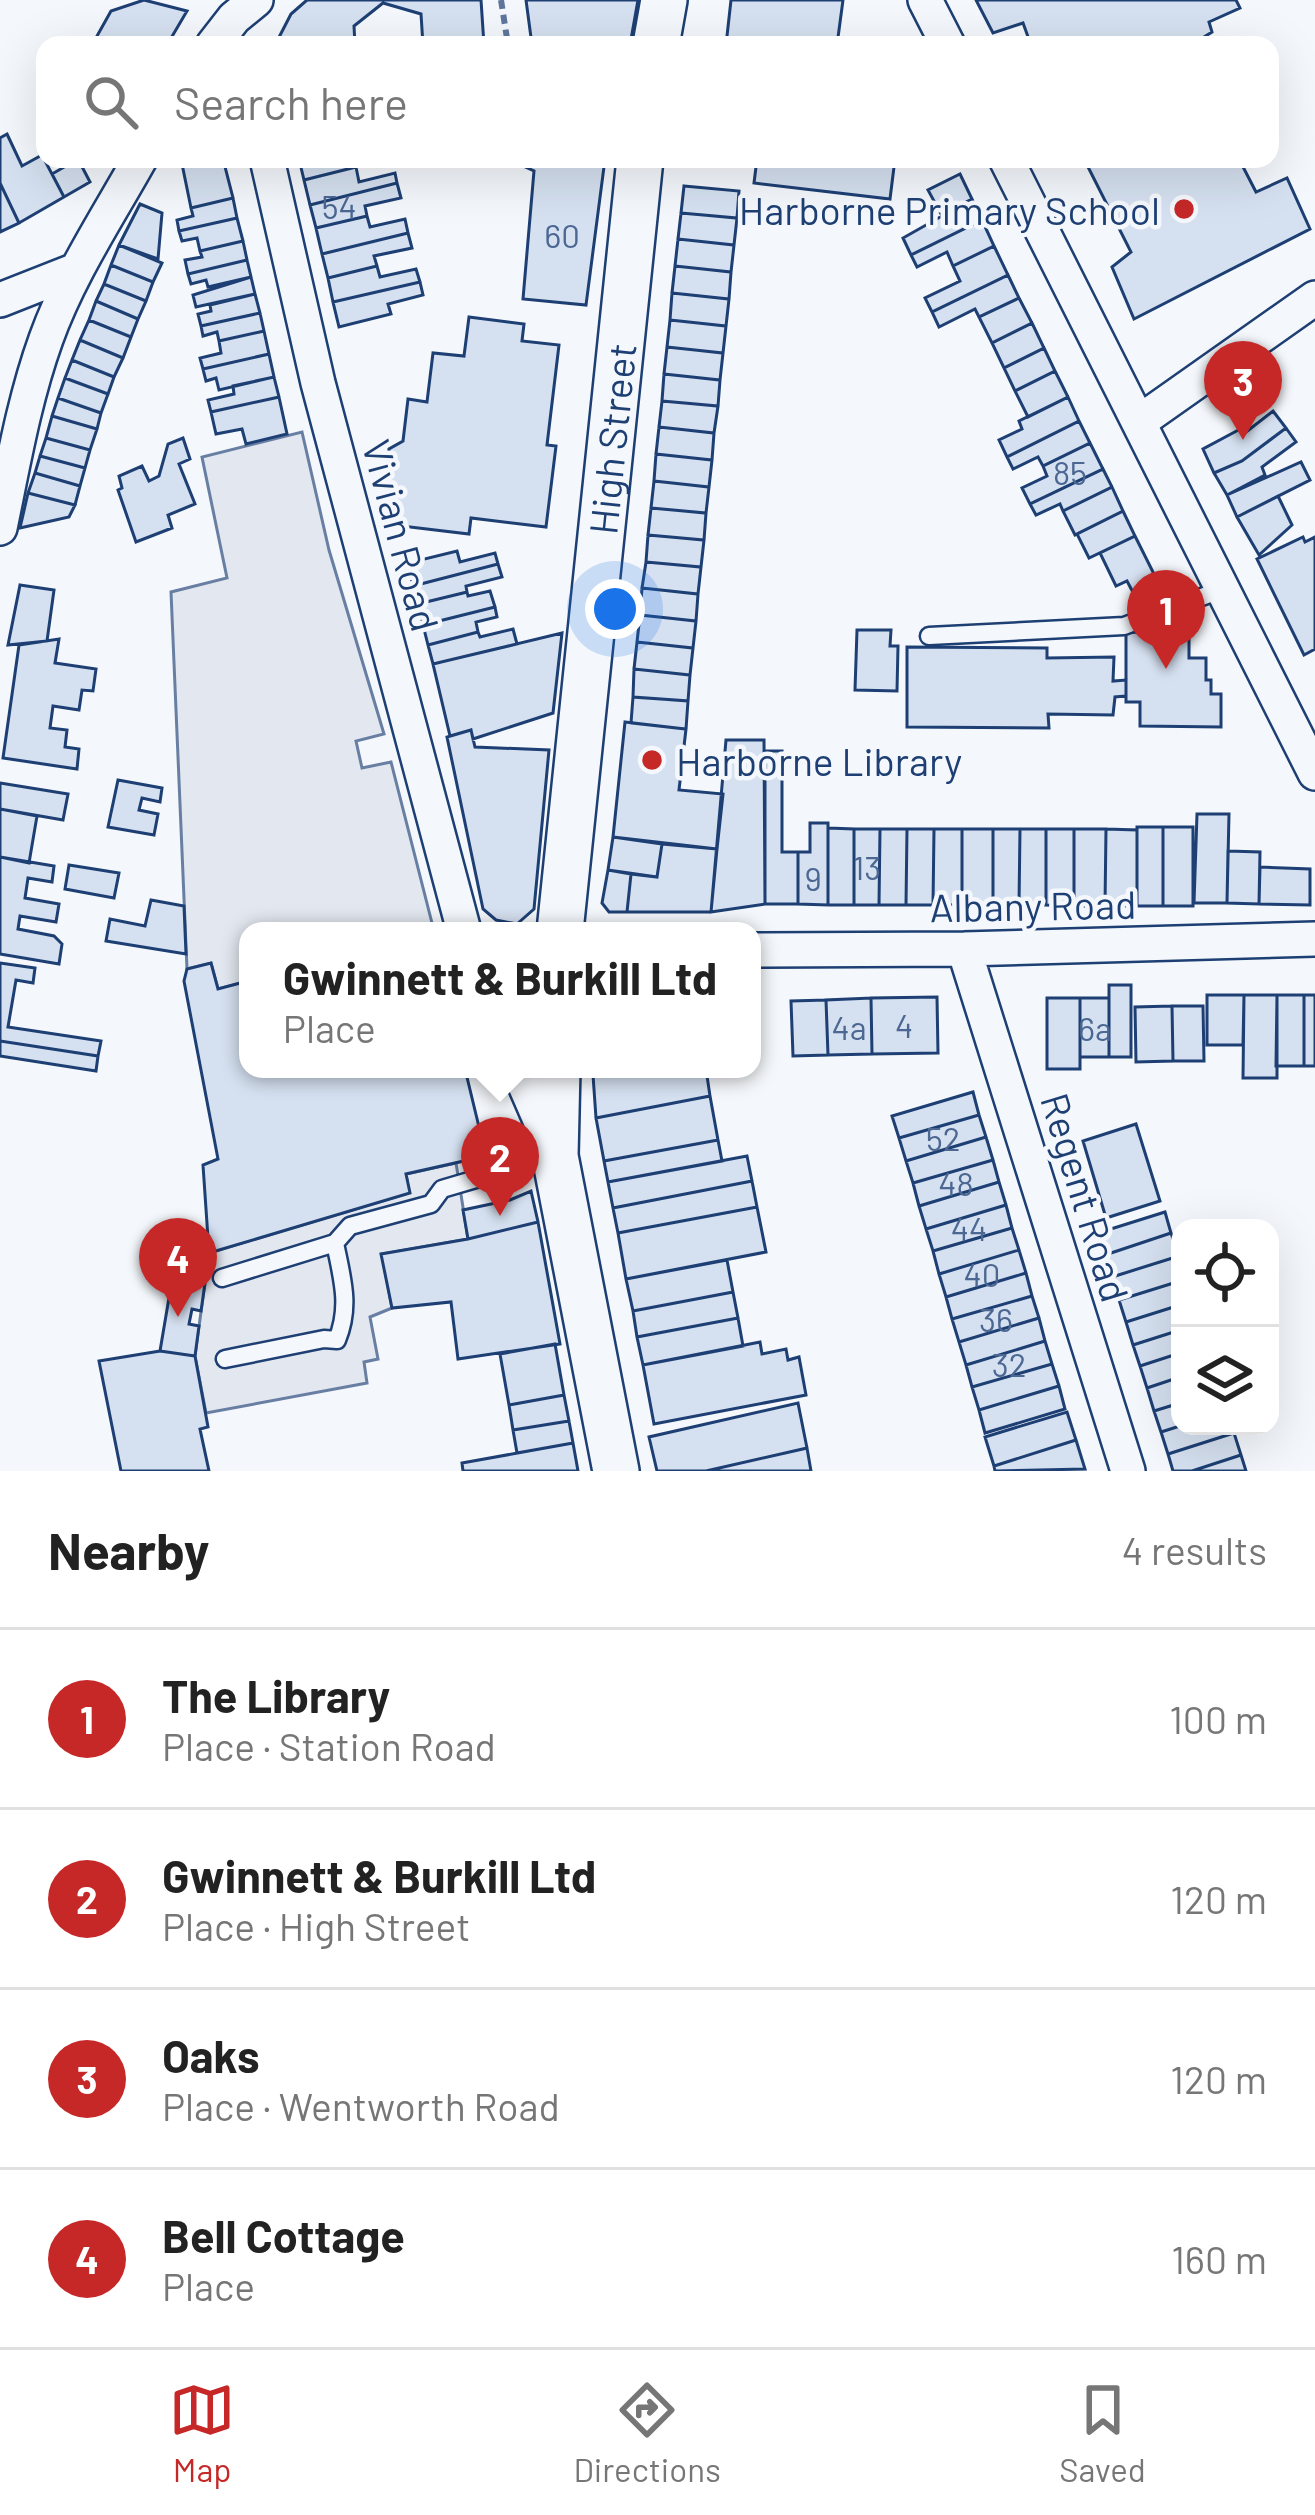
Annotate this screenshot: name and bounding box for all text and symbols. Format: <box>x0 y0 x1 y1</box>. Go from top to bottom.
search box <box>36 36 1279 168</box>
icon: search <box>78 69 144 135</box>
text: Search here <box>174 75 408 129</box>
house number: 54 <box>321 186 357 226</box>
place label: Harborne Primary School <box>739 186 1160 233</box>
marker: Harborne Primary School <box>1171 196 1197 222</box>
house number: 60 <box>544 215 580 255</box>
street label: High Street <box>578 341 644 536</box>
pin: 3 <box>1204 341 1282 440</box>
street label: Vivian Road <box>354 434 450 636</box>
house number: 85 <box>1053 452 1087 492</box>
pin: 1 <box>1127 570 1205 669</box>
your location <box>585 579 645 639</box>
place label: Harborne Library <box>676 737 962 784</box>
marker: Harborne Library <box>639 747 665 773</box>
house number: 13 <box>853 847 881 887</box>
house number: 9 <box>804 858 822 898</box>
street label: Albany Road <box>929 880 1137 930</box>
popup <box>239 922 761 1078</box>
text: Gwinnett & Burkill Ltd <box>283 950 717 1004</box>
text: Place <box>283 1004 376 1051</box>
house number: 4 <box>895 1005 913 1045</box>
house number: 4a <box>831 1007 867 1047</box>
house number: 6a <box>1078 1008 1112 1048</box>
street label: Regent Road <box>1032 1087 1140 1307</box>
pin: 2 <box>461 1117 539 1216</box>
house number: 52 <box>926 1118 960 1158</box>
house number: 48 <box>938 1163 974 1203</box>
house number: 44 <box>951 1208 987 1248</box>
pin: 4 <box>139 1218 217 1317</box>
map controls <box>1171 1219 1279 1435</box>
button: locate <box>1171 1219 1279 1327</box>
house number: 40 <box>964 1254 1000 1294</box>
house number: 36 <box>979 1299 1013 1339</box>
button: layers <box>1171 1327 1279 1435</box>
house number: 32 <box>992 1344 1026 1384</box>
text: Nearby <box>48 1519 209 1580</box>
text: 4 results <box>1122 1526 1267 1573</box>
text: The Library <box>162 1668 390 1722</box>
text: 1 <box>80 1695 94 1742</box>
text: 100 m <box>1169 1695 1267 1742</box>
text: Place · Station Road <box>162 1722 496 1769</box>
text: Gwinnett & Burkill Ltd <box>162 1848 596 1902</box>
text: 2 <box>76 1875 98 1922</box>
text: 120 m <box>1170 1875 1267 1922</box>
text: Place · High Street <box>162 1902 470 1949</box>
text: Oaks <box>162 2028 260 2082</box>
text: 3 <box>76 2055 98 2102</box>
text: 120 m <box>1170 2055 1267 2102</box>
text: Place · Wentworth Road <box>162 2082 560 2129</box>
text: Bell Cottage <box>162 2208 405 2262</box>
text: 4 <box>75 2235 99 2282</box>
text: 160 m <box>1171 2235 1267 2282</box>
text: Place <box>162 2262 255 2309</box>
tab: Map <box>169 2377 235 2489</box>
tab: Directions <box>573 2377 721 2489</box>
tab: Saved <box>1059 2377 1146 2489</box>

